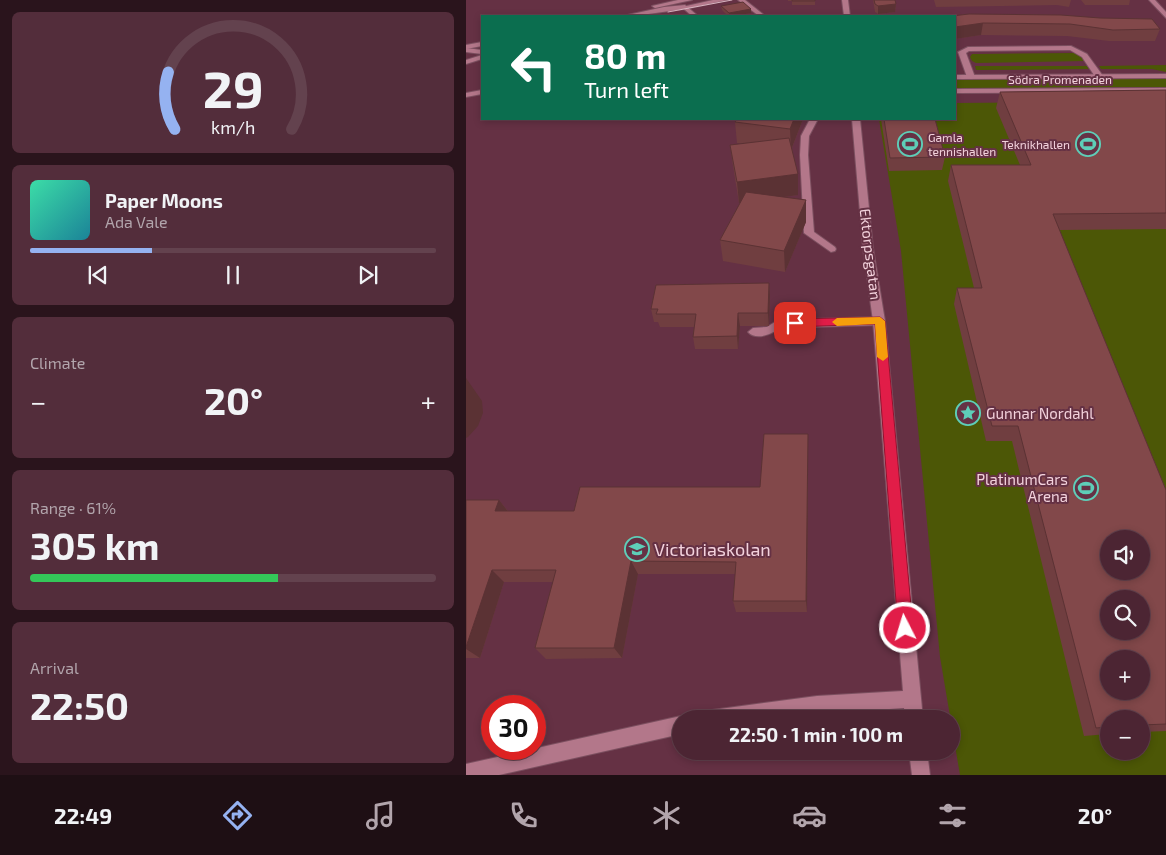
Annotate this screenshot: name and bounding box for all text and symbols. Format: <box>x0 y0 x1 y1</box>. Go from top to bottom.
text: 80 m <box>584 34 666 76</box>
icon: left <box>501 35 566 100</box>
text: 29 <box>203 56 263 118</box>
street label: Södra Promenaden <box>1008 72 1112 86</box>
text: Turn left <box>584 76 669 102</box>
text: km/h <box>211 116 255 138</box>
place label: Gamla tennishallen <box>928 130 996 158</box>
sports icon: Gamla tennishallen <box>897 131 923 157</box>
sports icon: Teknikhallen <box>1075 131 1101 157</box>
place label: Teknikhallen <box>1002 137 1070 151</box>
text: Paper Moons <box>105 189 223 212</box>
street label: Ektorpsgatan <box>856 207 886 301</box>
text: Ada Vale <box>105 212 168 231</box>
icon: previous <box>84 261 112 289</box>
icon: pause <box>219 261 247 289</box>
icon: next <box>354 261 382 289</box>
pin <box>774 302 816 344</box>
icon: arrive <box>781 309 809 337</box>
text: Climate <box>30 353 85 372</box>
text: 20° <box>204 377 263 423</box>
text: − <box>30 384 46 418</box>
text: + <box>421 384 436 418</box>
place icon: Gunnar Nordahl <box>955 400 981 426</box>
place label: Gunnar Nordahl <box>986 404 1094 422</box>
place label: PlatinumCars Arena <box>976 470 1068 505</box>
sports icon: PlatinumCars Arena <box>1073 475 1099 501</box>
text: Range · 61% <box>30 498 116 517</box>
text: 305 km <box>30 522 159 568</box>
map controls <box>1100 530 1150 760</box>
button: sound <box>1100 530 1150 580</box>
school or university icon: Victoriaskolan <box>624 536 650 562</box>
place label: Victoriaskolan <box>654 538 771 560</box>
button: search <box>1100 590 1150 640</box>
position arrow <box>878 601 930 653</box>
button: + <box>1100 650 1150 700</box>
text: Arrival <box>30 658 79 677</box>
text: 22:50 <box>30 682 129 728</box>
speed limit sign: 30 <box>481 695 546 760</box>
button: − <box>1100 710 1150 760</box>
text: 22:50 · 1 min · 100 m <box>729 723 903 746</box>
icon: directions <box>220 798 255 833</box>
icon: music <box>363 798 398 833</box>
icon: phone <box>506 798 541 833</box>
icon: climate <box>649 798 684 833</box>
icon: car <box>792 798 827 833</box>
icon: filters <box>935 798 970 833</box>
text: 22:49 <box>54 802 112 828</box>
text: 20° <box>1078 802 1112 828</box>

